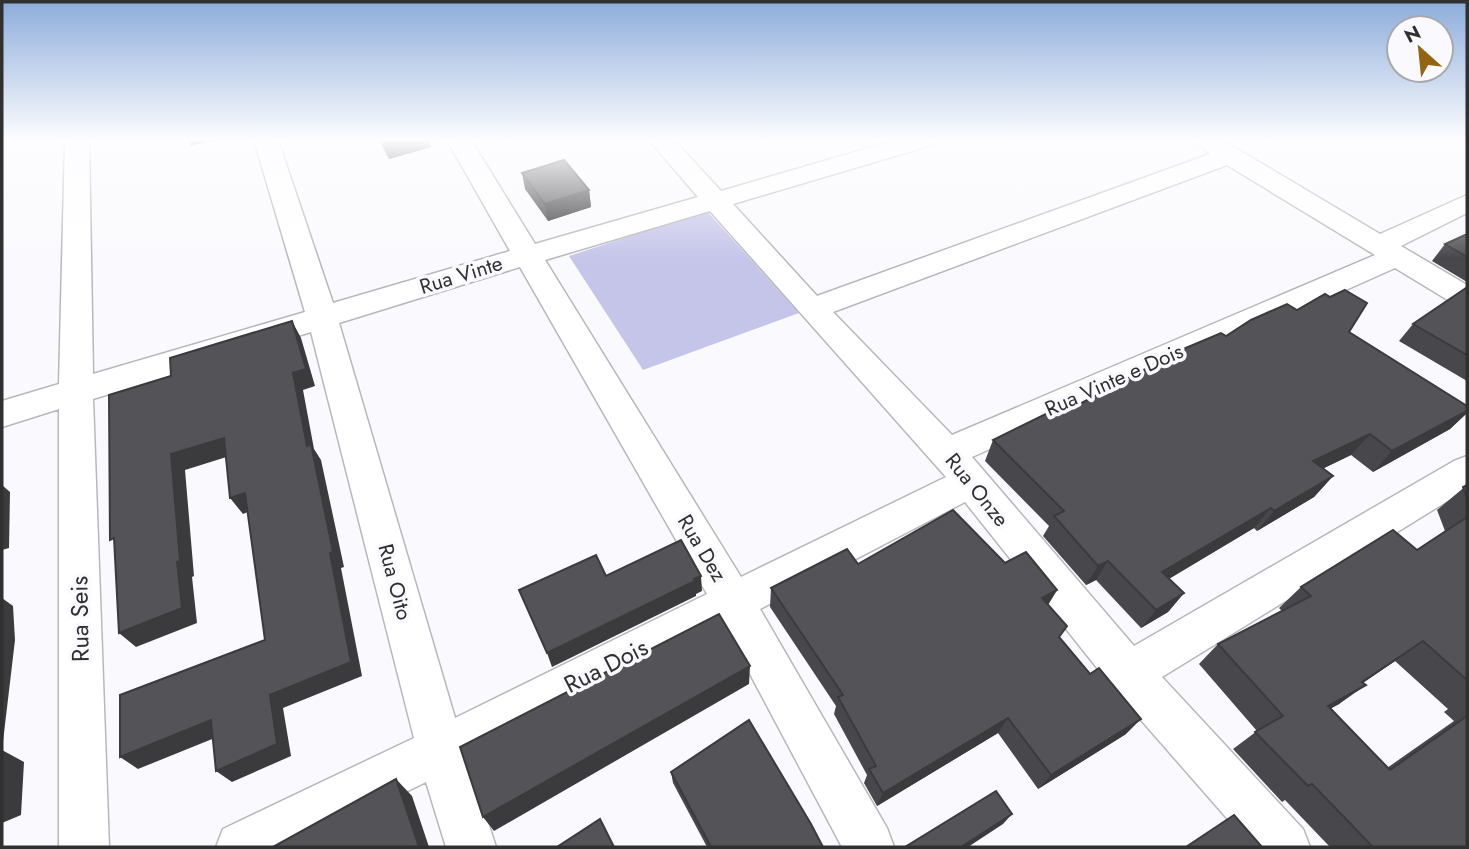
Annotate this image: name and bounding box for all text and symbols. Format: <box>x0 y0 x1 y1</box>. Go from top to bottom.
north arrow <box>1385 14 1455 84</box>
text: N <box>1400 19 1425 50</box>
street label: Rua Vinte <box>416 248 506 302</box>
street label: Rua Vinte e Dois <box>1040 336 1188 424</box>
street label: Rua Onze <box>938 447 1016 533</box>
street label: Rua Dez <box>670 509 734 588</box>
street label: Rua Oito <box>370 541 420 623</box>
street label: Rua Seis <box>61 576 98 662</box>
street label: Rua Dois <box>558 630 654 702</box>

